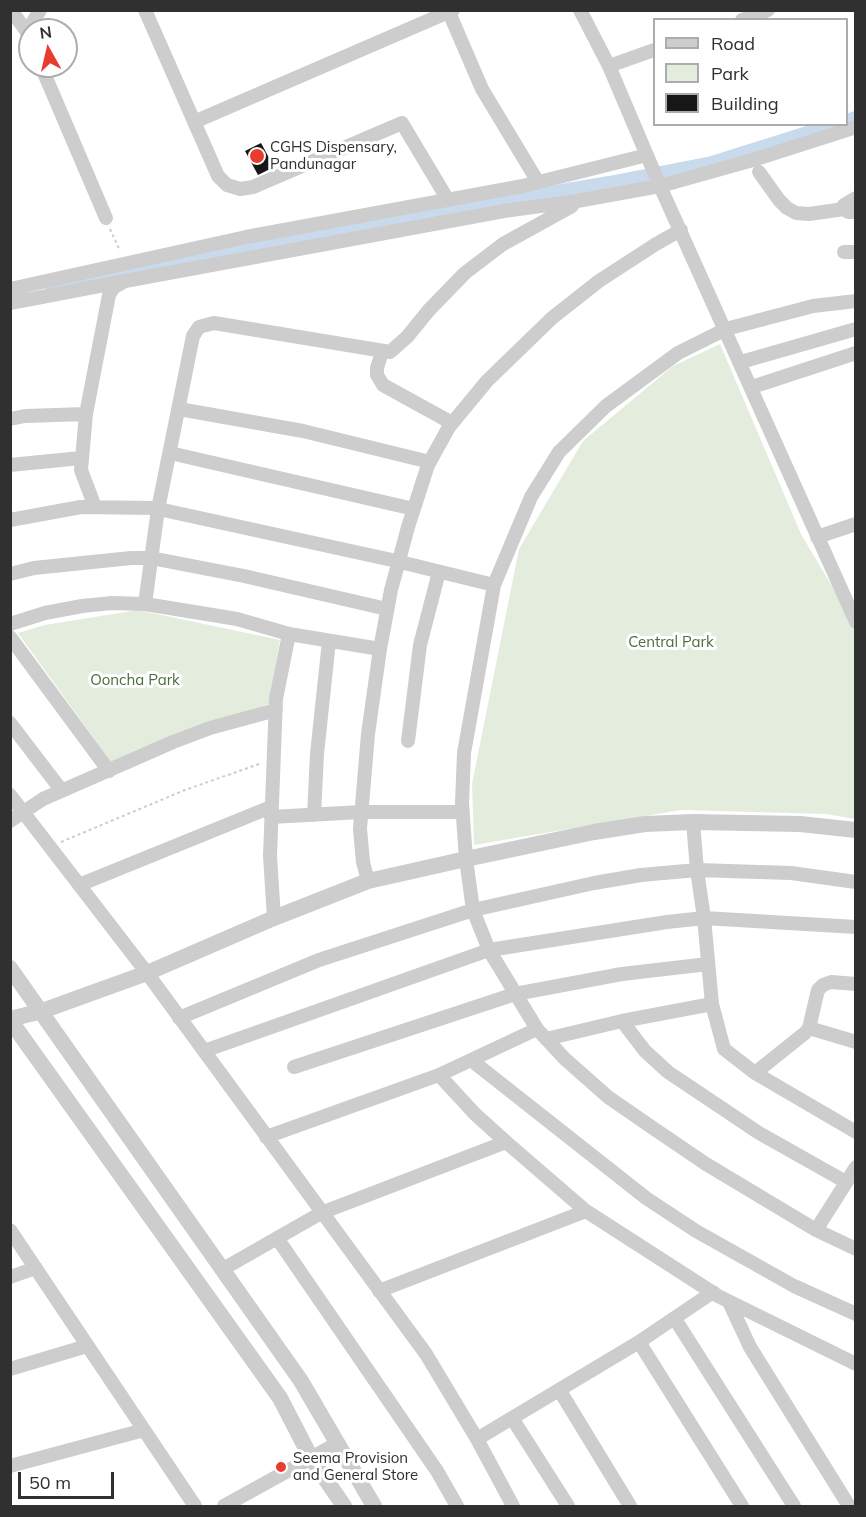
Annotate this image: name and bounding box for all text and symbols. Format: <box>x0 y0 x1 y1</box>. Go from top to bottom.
north arrow <box>18 18 78 78</box>
legend <box>653 18 848 126</box>
text: N <box>38 21 53 43</box>
text: Road <box>711 32 755 55</box>
text: Park <box>711 62 749 85</box>
text: Building <box>711 92 779 115</box>
place label: CGHS Dispensary, Pandunagar <box>270 138 397 173</box>
marker: CGHS Dispensary, Pandunagar <box>248 147 266 165</box>
park label: Central Park <box>628 633 714 651</box>
park label: Ooncha Park <box>90 671 180 689</box>
place label: Seema Provision and General Store <box>293 1449 418 1484</box>
scale bar <box>21 1460 117 1498</box>
marker: Seema Provision and General Store <box>274 1460 288 1474</box>
text: 50 m <box>29 1471 71 1494</box>

